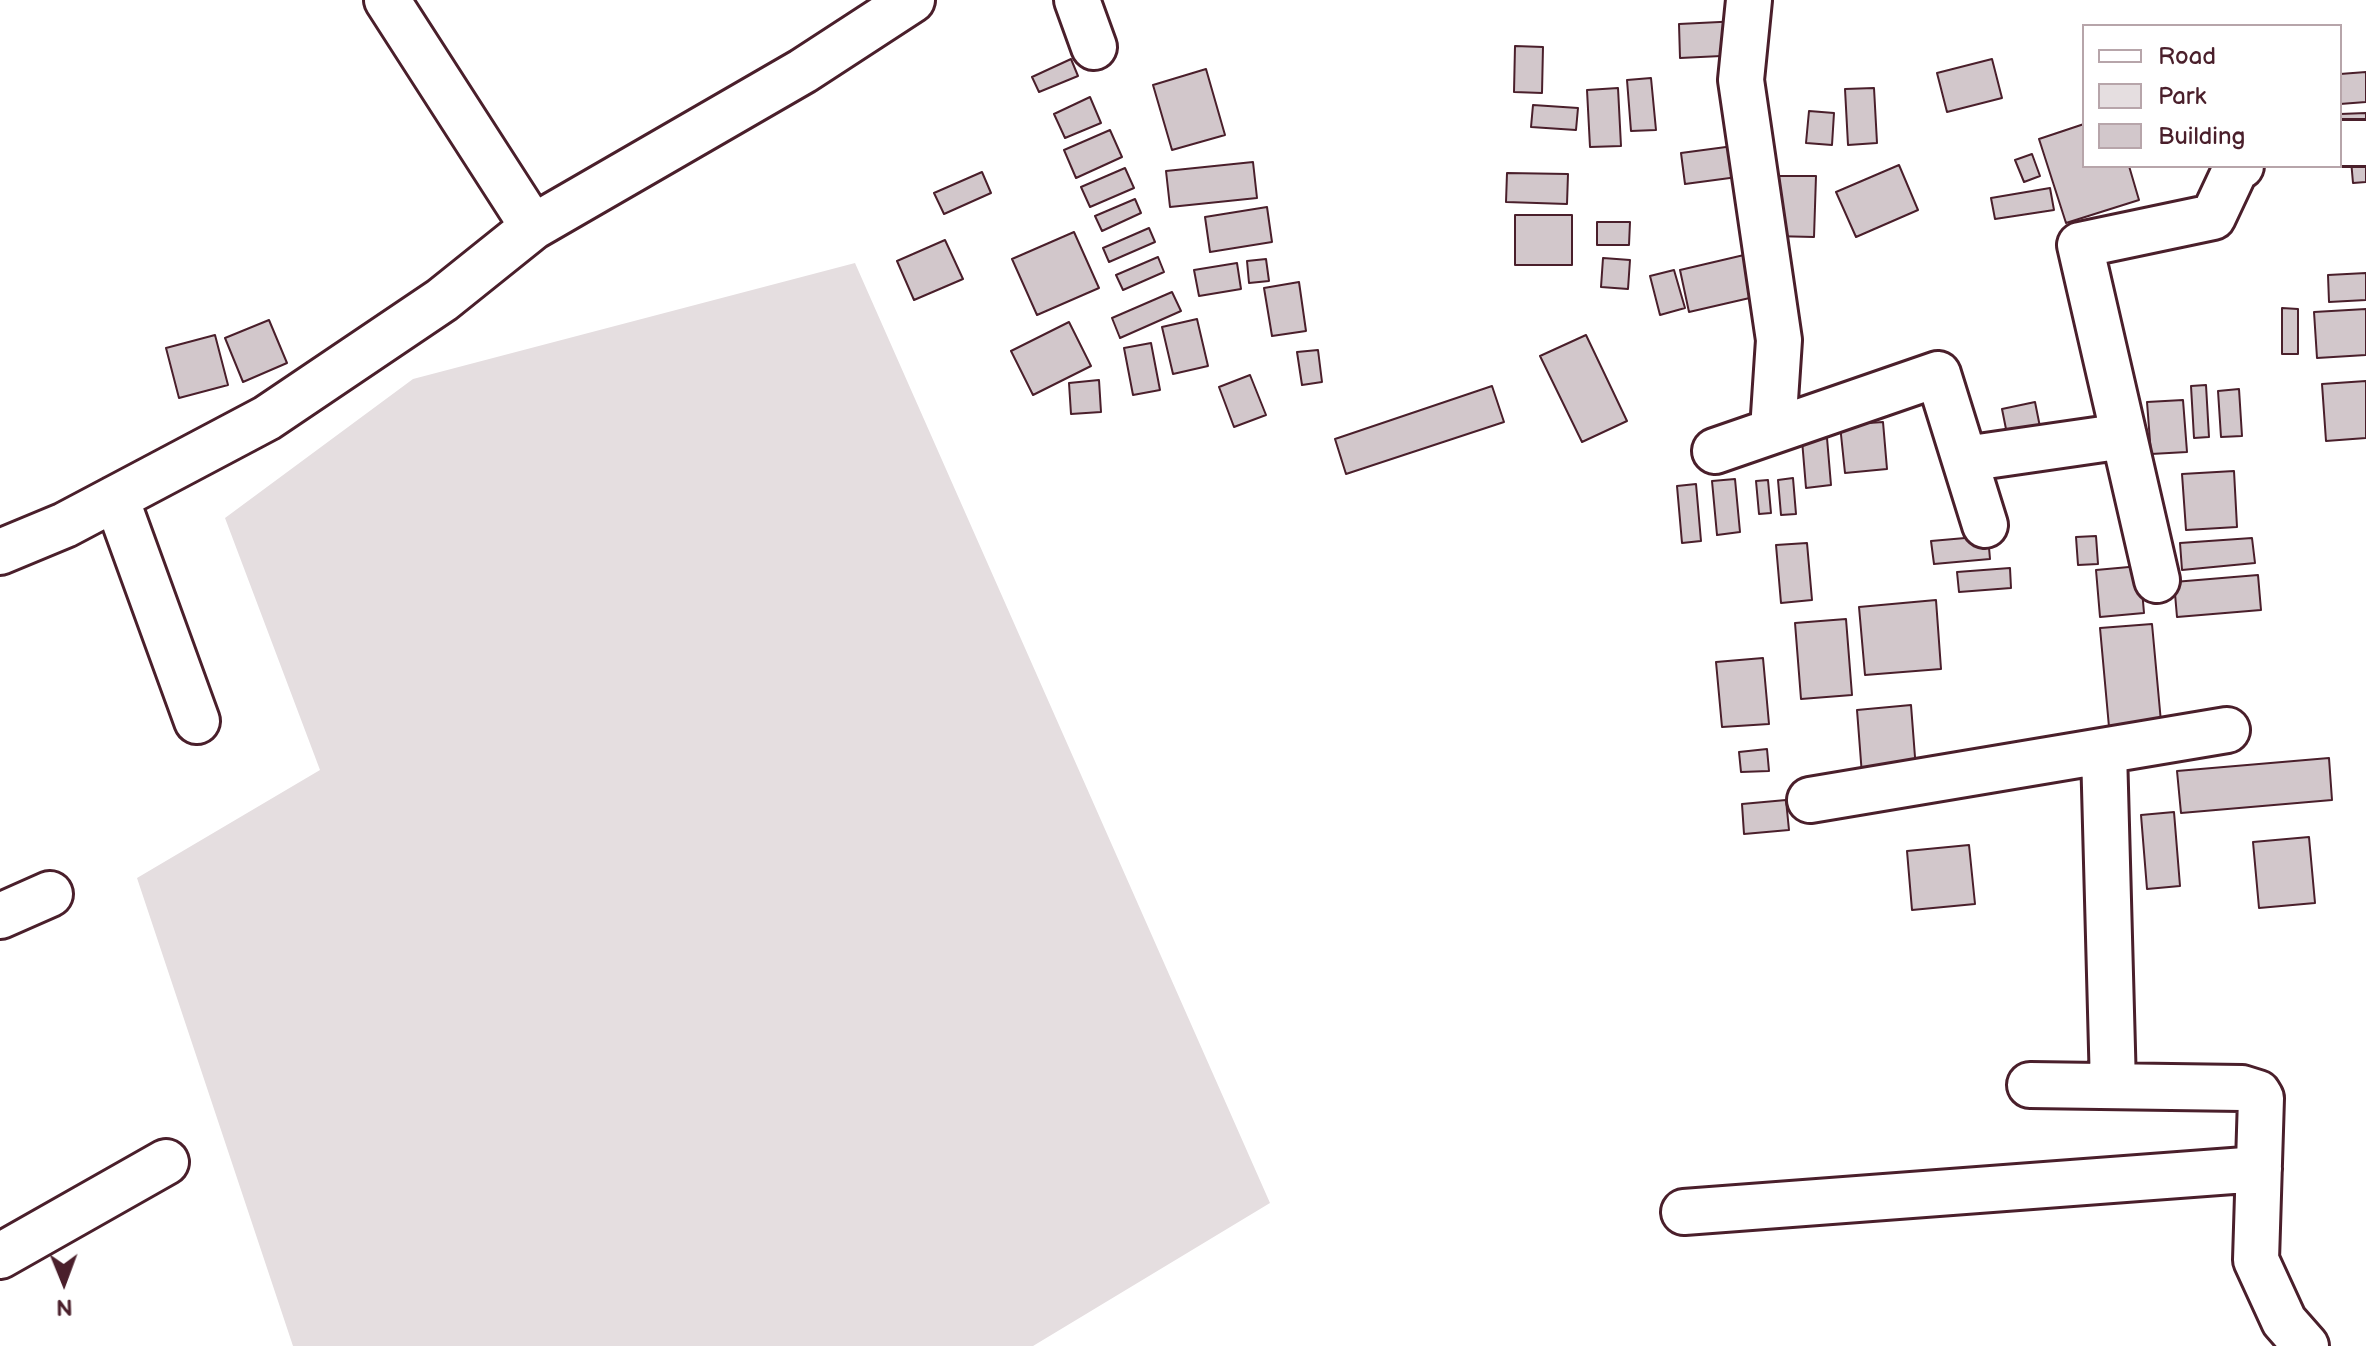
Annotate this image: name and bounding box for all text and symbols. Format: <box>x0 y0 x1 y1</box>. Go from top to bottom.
legend <box>2082 24 2342 168</box>
text: Road <box>2158 42 2216 71</box>
text: Park <box>2158 82 2206 111</box>
text: Building <box>2158 122 2245 151</box>
north arrow <box>24 1242 104 1322</box>
text: N <box>56 1293 73 1320</box>

